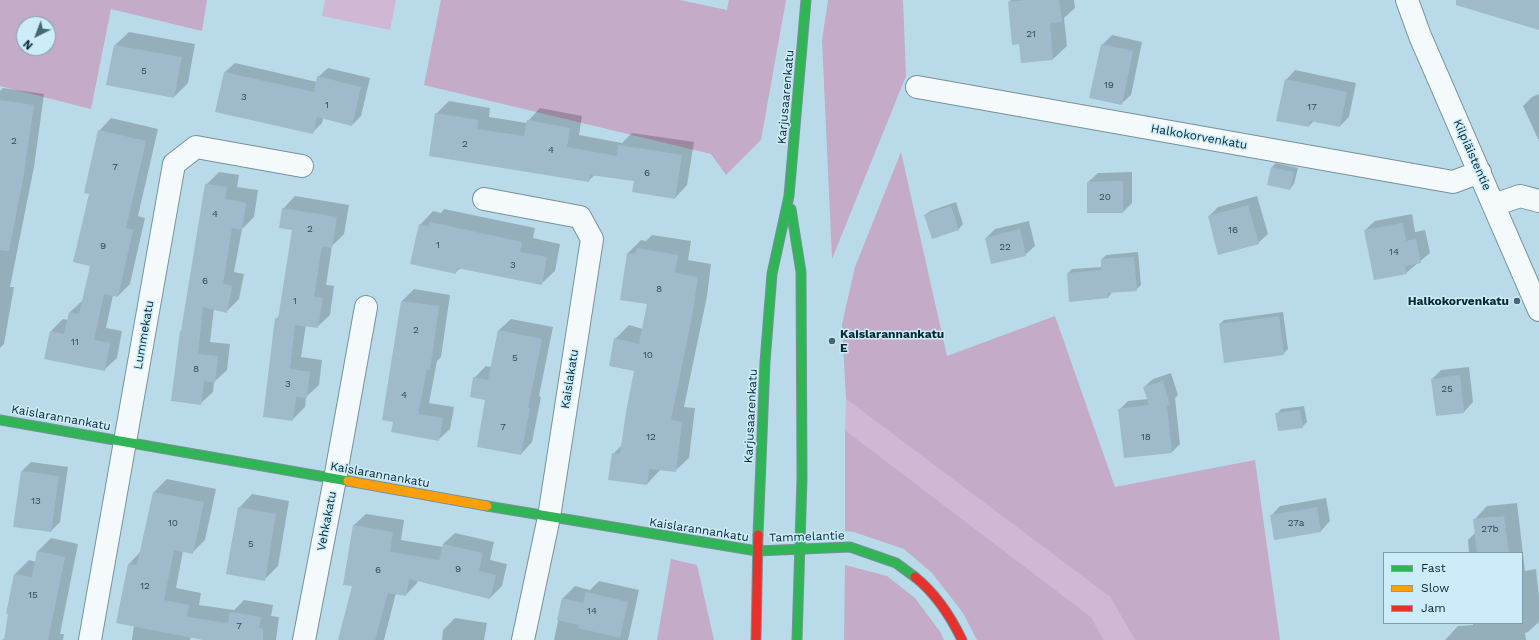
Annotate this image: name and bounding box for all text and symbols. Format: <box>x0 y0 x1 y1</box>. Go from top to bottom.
north arrow <box>16 16 56 56</box>
house number: 21 <box>1026 28 1036 40</box>
text: N <box>21 37 36 52</box>
street label: Karjusaarenkatu <box>775 49 797 145</box>
house number: 5 <box>141 65 147 77</box>
house number: 19 <box>1104 79 1114 91</box>
house number: 3 <box>241 91 247 103</box>
house number: 1 <box>325 99 329 111</box>
house number: 17 <box>1307 101 1317 113</box>
street label: Kilpiäistentie <box>1450 117 1494 193</box>
street label: Halkokorvenkatu <box>1150 121 1248 153</box>
house number: 2 <box>11 135 17 147</box>
house number: 2 <box>462 138 468 150</box>
house number: 4 <box>548 144 554 156</box>
house number: 7 <box>112 161 118 173</box>
house number: 6 <box>644 167 650 179</box>
house number: 20 <box>1099 191 1111 203</box>
house number: 4 <box>212 208 218 220</box>
house number: 2 <box>307 223 313 235</box>
house number: 16 <box>1228 224 1238 236</box>
house number: 1 <box>436 239 440 251</box>
house number: 9 <box>100 240 106 252</box>
house number: 22 <box>999 241 1011 253</box>
house number: 14 <box>1389 246 1399 258</box>
house number: 3 <box>510 259 516 271</box>
house number: 6 <box>202 275 208 287</box>
house number: 8 <box>656 283 662 295</box>
place label: Halkokorvenkatu <box>1408 294 1509 308</box>
house number: 1 <box>293 295 297 307</box>
marker: Halkokorvenkatu <box>1512 296 1522 306</box>
street label: Lummekatu <box>131 299 157 371</box>
house number: 2 <box>413 324 419 336</box>
place label: Kaislarannankatu E <box>840 327 944 355</box>
house number: 11 <box>71 336 79 348</box>
marker: Kaislarannankatu E <box>827 336 837 346</box>
street label: Kaislakatu <box>558 348 582 410</box>
house number: 10 <box>643 349 653 361</box>
house number: 5 <box>512 352 518 364</box>
house number: 8 <box>193 363 199 375</box>
street label: Karjusaarenkatu <box>741 368 761 464</box>
house number: 3 <box>285 378 291 390</box>
house number: 25 <box>1441 383 1453 395</box>
house number: 4 <box>401 389 407 401</box>
street label: Kaislarannankatu <box>10 402 112 434</box>
house number: 7 <box>500 421 506 433</box>
house number: 12 <box>646 431 656 443</box>
house number: 18 <box>1141 431 1151 443</box>
street label: Kaislarannankatu <box>329 459 431 491</box>
street label: Vehkakatu <box>314 490 340 552</box>
house number: 13 <box>31 495 41 507</box>
street label: Kaislarannankatu <box>648 515 750 545</box>
house number: 10 <box>168 517 178 529</box>
house number: 27a <box>1288 517 1304 529</box>
house number: 27b <box>1481 523 1499 535</box>
street label: Tammelantie <box>769 528 845 546</box>
house number: 5 <box>248 538 254 550</box>
legend <box>1383 552 1523 624</box>
text: Fast <box>1421 561 1446 575</box>
house number: 9 <box>455 563 461 575</box>
house number: 6 <box>375 564 381 576</box>
house number: 12 <box>140 580 150 592</box>
text: Slow <box>1421 581 1449 595</box>
house number: 15 <box>28 589 38 601</box>
text: Jam <box>1421 601 1446 615</box>
house number: 14 <box>587 605 597 617</box>
house number: 7 <box>236 620 242 632</box>

